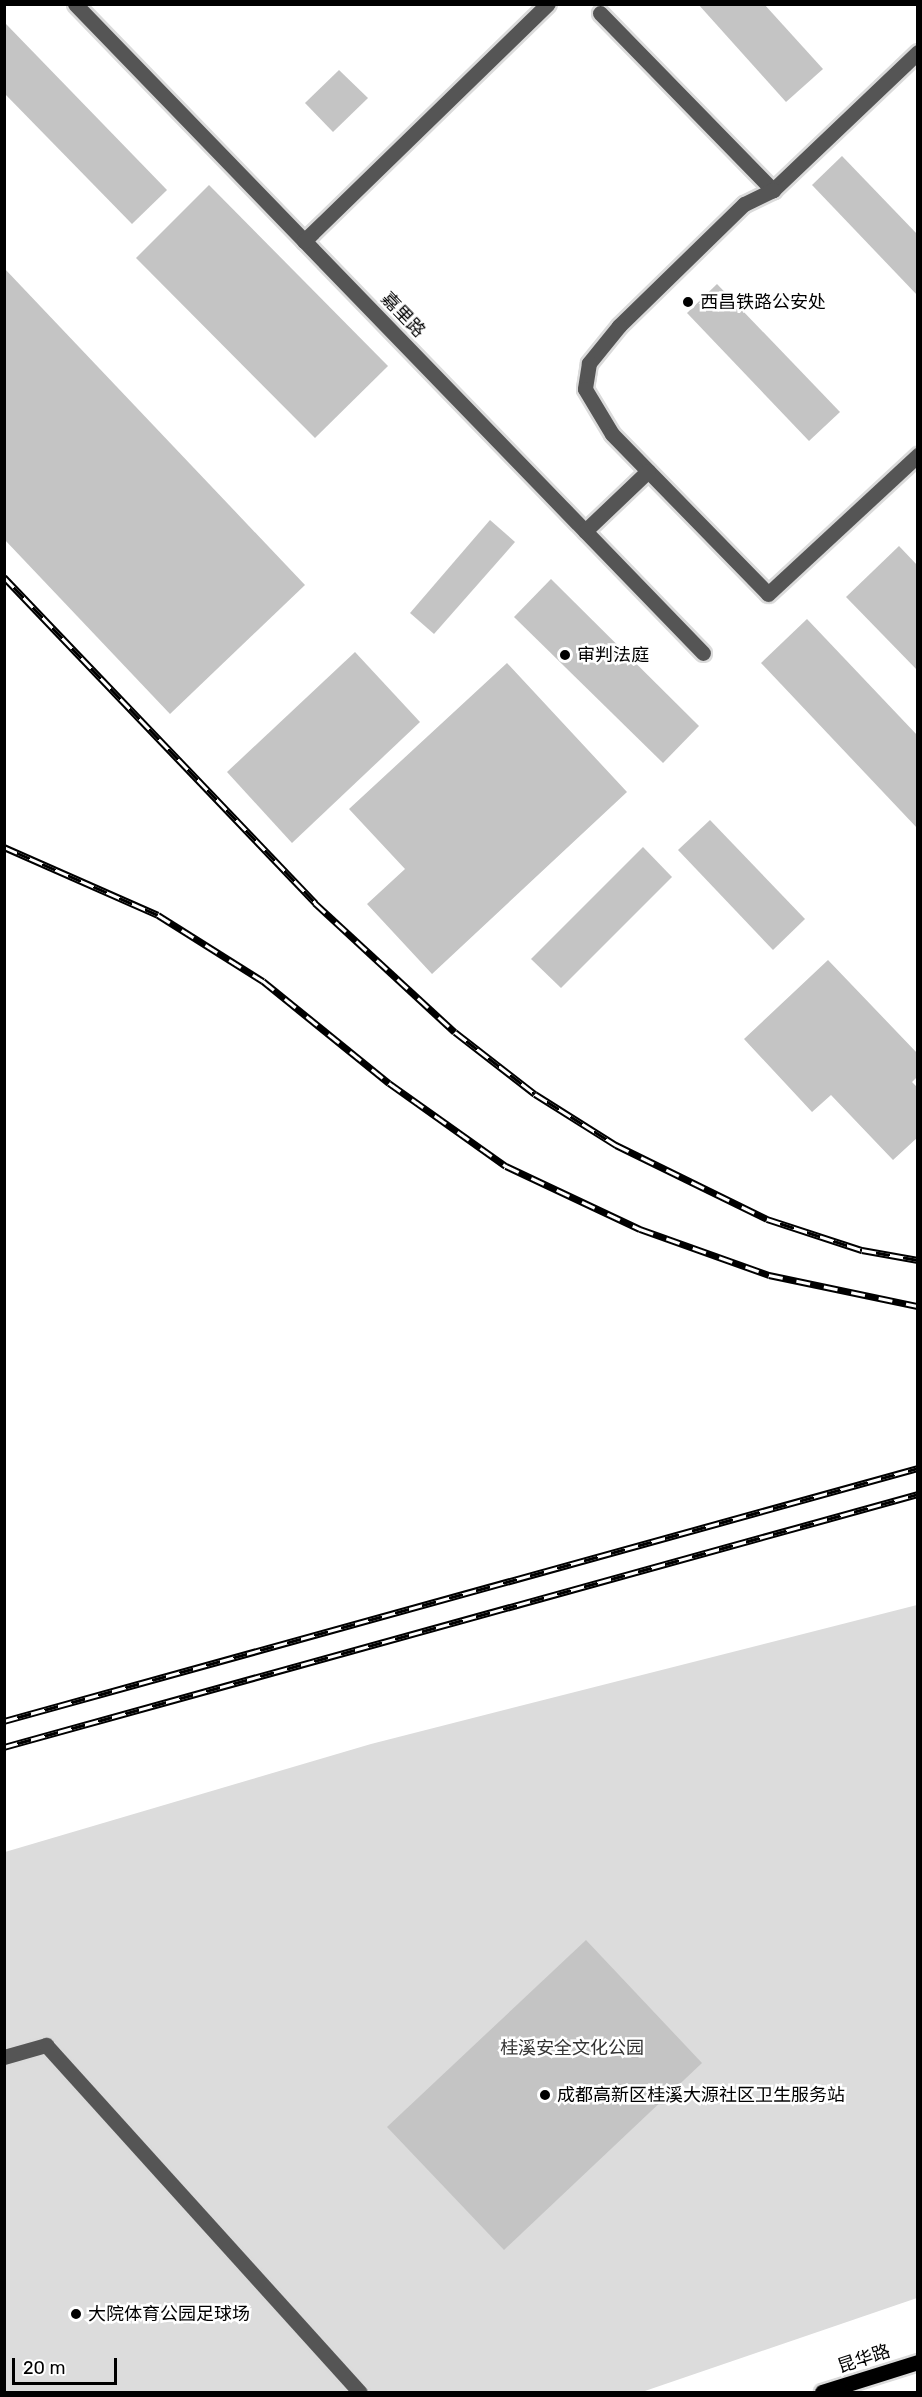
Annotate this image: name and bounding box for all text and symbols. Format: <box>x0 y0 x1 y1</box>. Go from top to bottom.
street label: 嘉里路 <box>376 288 430 342</box>
place label: 西昌铁路公安处 <box>700 291 826 313</box>
marker: 西昌铁路公安处 <box>681 295 695 309</box>
place label: 审判法庭 <box>577 644 649 666</box>
marker: 审判法庭 <box>558 648 572 662</box>
park label: 桂溪安全文化公园 <box>500 2037 644 2059</box>
place label: 成都高新区桂溪大源社区卫生服务站 <box>557 2084 845 2106</box>
marker: 成都高新区桂溪大源社区卫生服务站 <box>538 2088 552 2102</box>
place label: 大院体育公园足球场 <box>88 2303 250 2325</box>
marker: 大院体育公园足球场 <box>69 2307 83 2321</box>
street label: 昆华路 <box>835 2340 893 2378</box>
scale bar <box>15 2346 120 2384</box>
text: 20 m <box>23 2357 65 2379</box>

